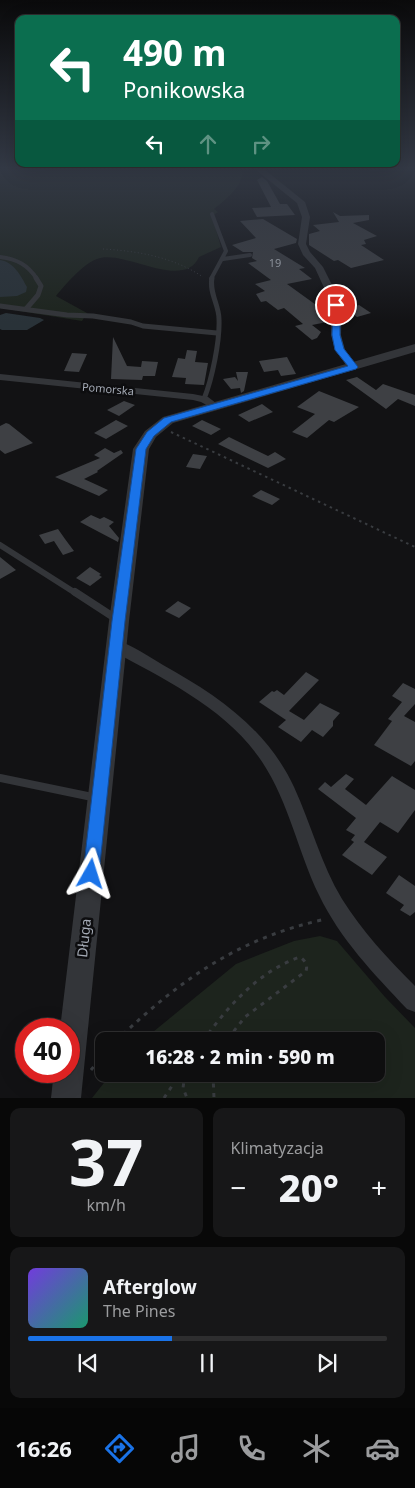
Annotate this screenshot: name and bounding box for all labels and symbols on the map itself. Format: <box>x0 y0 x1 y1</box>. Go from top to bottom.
house number: 19 <box>269 255 281 270</box>
pin <box>315 284 357 326</box>
street label: Pomorska <box>81 379 135 398</box>
position arrow <box>64 847 116 899</box>
street label: Długa <box>72 918 95 958</box>
speed limit sign: 40 <box>15 1018 80 1083</box>

